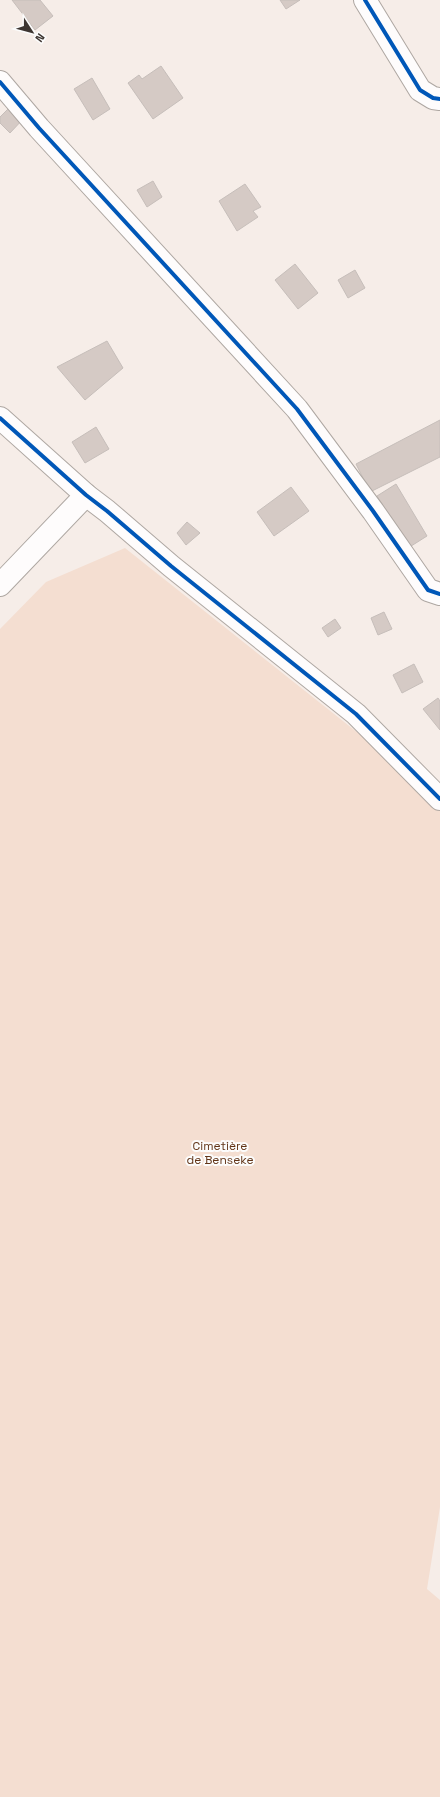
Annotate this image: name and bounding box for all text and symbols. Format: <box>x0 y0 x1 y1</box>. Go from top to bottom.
north arrow <box>12 12 52 52</box>
text: N <box>32 31 48 45</box>
park label: Cimetière de Benseke <box>187 1138 253 1168</box>

